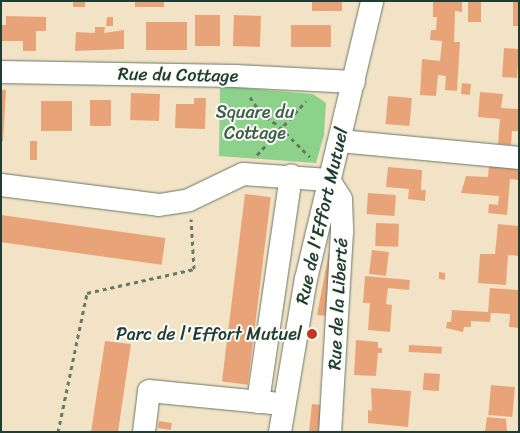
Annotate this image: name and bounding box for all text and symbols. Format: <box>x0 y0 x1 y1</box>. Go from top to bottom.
street label: Rue du Cottage <box>118 63 238 87</box>
park label: Square du Cottage <box>216 102 294 144</box>
street label: Rue de l'Effort Mutuel <box>291 126 353 306</box>
street label: Rue de la Liberté <box>324 237 352 371</box>
place label: Parc de l'Effort Mutuel <box>116 323 302 345</box>
marker: Parc de l'Effort Mutuel <box>306 328 318 340</box>

